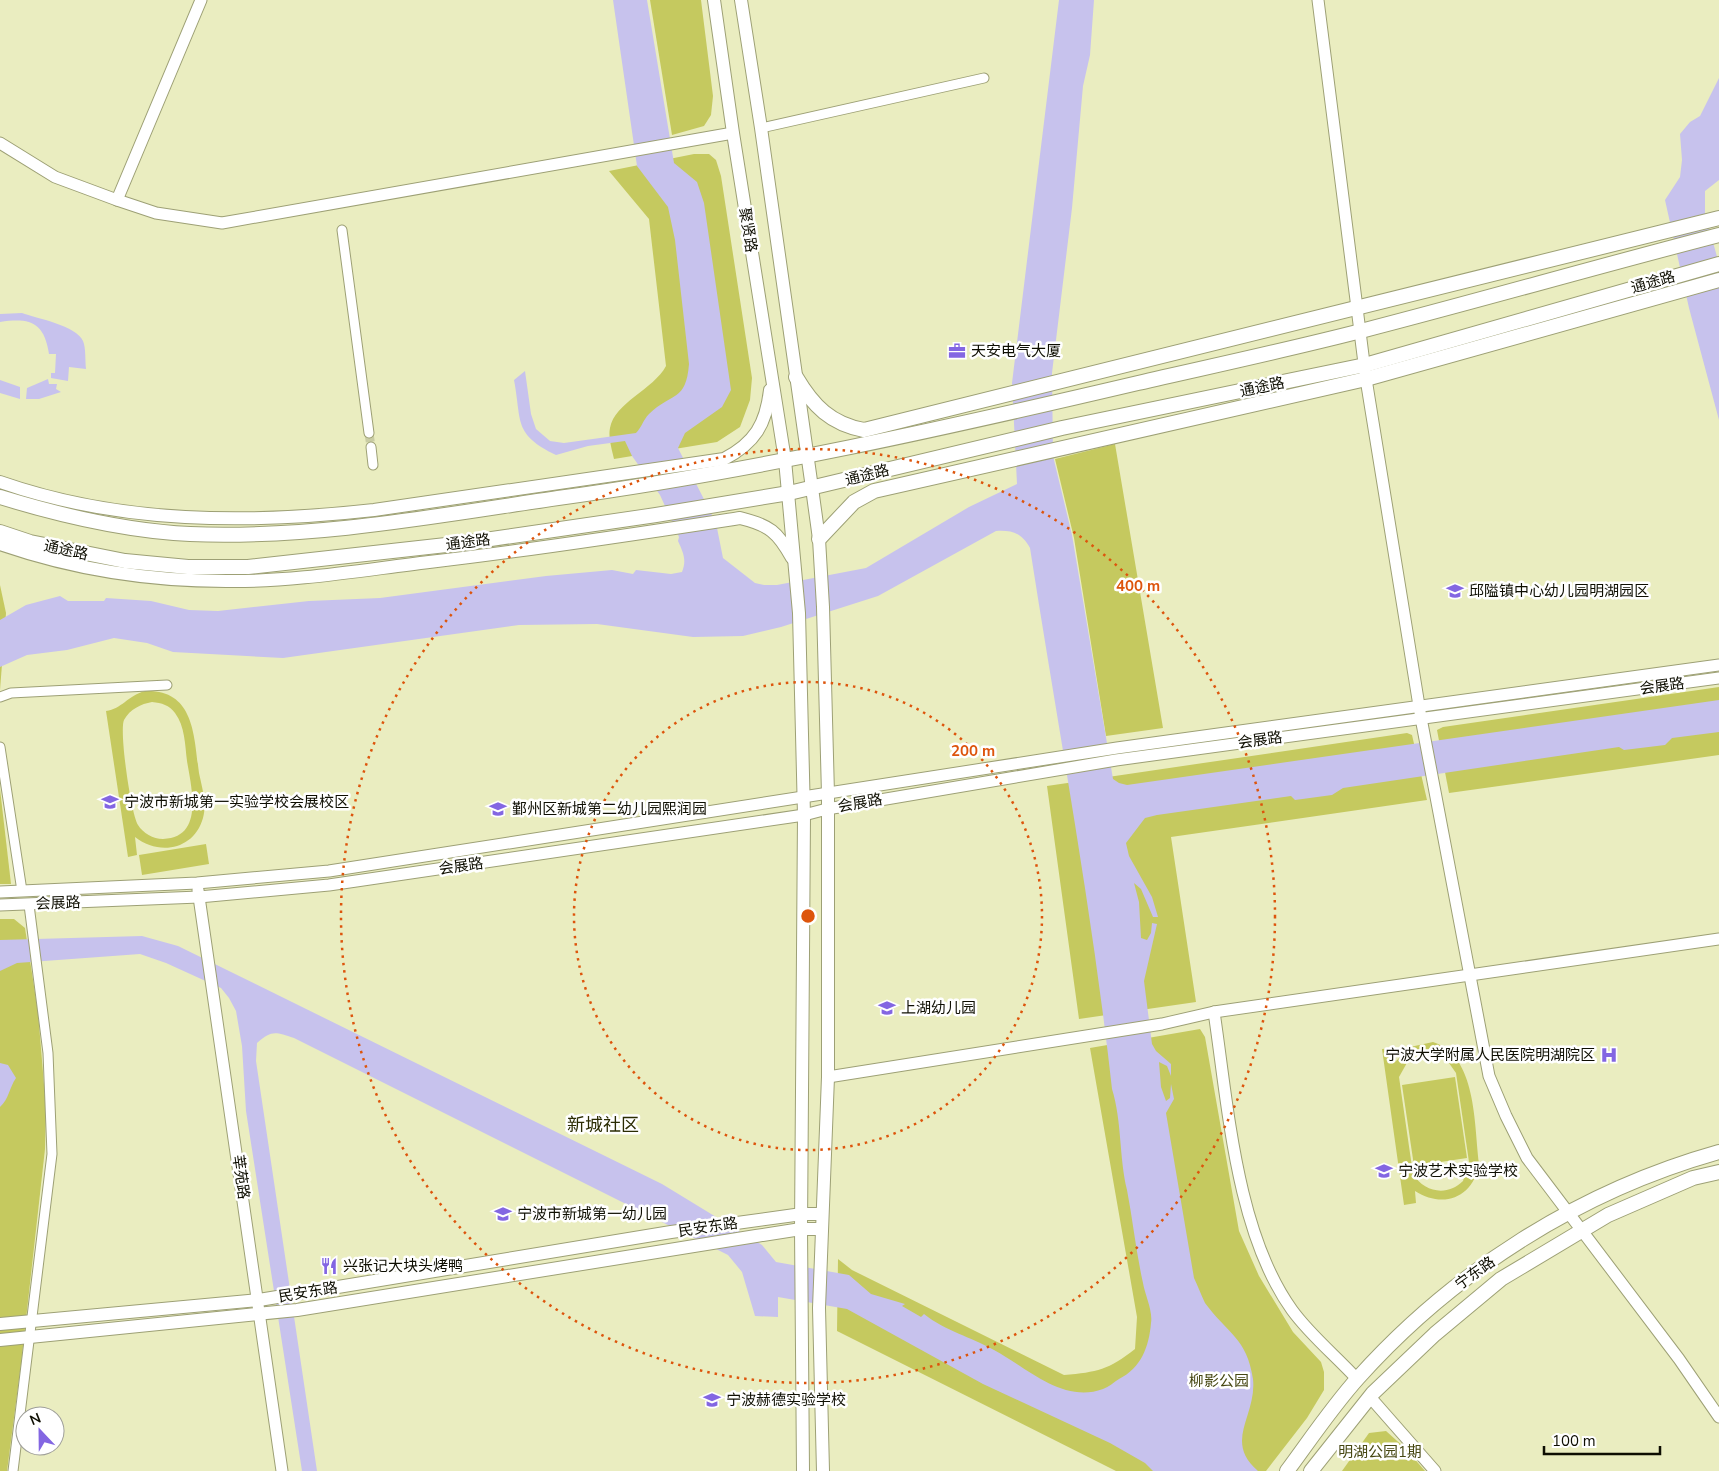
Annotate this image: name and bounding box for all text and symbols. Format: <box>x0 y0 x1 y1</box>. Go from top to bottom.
street label: 聚贤路 <box>735 206 761 254</box>
street label: 通途路 <box>1629 266 1677 298</box>
office icon: 天安电气大厦 <box>947 341 967 361</box>
place label: 天安电气大厦 <box>971 341 1061 361</box>
street label: 通途路 <box>1238 373 1286 401</box>
street label: 通途路 <box>843 460 891 490</box>
street label: 通途路 <box>444 529 492 555</box>
street label: 通途路 <box>42 536 90 564</box>
text: 400 m <box>1116 576 1160 596</box>
school or university icon: 邱隘镇中心幼儿园明湖园区 <box>1445 581 1465 601</box>
place label: 邱隘镇中心幼儿园明湖园区 <box>1469 581 1649 601</box>
street label: 会展路 <box>1638 673 1686 699</box>
street label: 会展路 <box>1236 727 1284 753</box>
text: 200 m <box>951 741 995 761</box>
street label: 会展路 <box>836 789 884 817</box>
school or university icon: 宁波市新城第一实验学校会展校区 <box>100 792 120 812</box>
place label: 宁波市新城第一实验学校会展校区 <box>124 792 349 812</box>
school or university icon: 鄞州区新城第二幼儿园熙润园 <box>488 799 508 819</box>
place label: 鄞州区新城第二幼儿园熙润园 <box>512 799 707 819</box>
street label: 会展路 <box>437 853 485 879</box>
street label: 会展路 <box>35 892 81 914</box>
centre of rings <box>799 907 817 925</box>
school or university icon: 上湖幼儿园 <box>877 998 897 1018</box>
place label: 上湖幼儿园 <box>901 998 976 1018</box>
place label: 宁波大学附属人民医院明湖院区 <box>1385 1045 1595 1065</box>
hospital icon: 宁波大学附属人民医院明湖院区 <box>1599 1045 1619 1065</box>
district label: 新城社区 <box>567 1113 639 1137</box>
street label: 莘苑路 <box>228 1153 254 1201</box>
school or university icon: 宁波艺术实验学校 <box>1374 1161 1394 1181</box>
place label: 宁波艺术实验学校 <box>1398 1161 1518 1181</box>
school or university icon: 宁波市新城第一幼儿园 <box>493 1204 513 1224</box>
place label: 宁波市新城第一幼儿园 <box>517 1204 667 1224</box>
street label: 民安东路 <box>677 1213 739 1241</box>
street label: 宁东路 <box>1451 1252 1499 1294</box>
restaurant icon: 兴张记大块头烤鸭 <box>319 1256 339 1276</box>
place label: 兴张记大块头烤鸭 <box>343 1256 463 1276</box>
street label: 民安东路 <box>277 1277 339 1307</box>
park label: 柳影公园 <box>1189 1371 1249 1391</box>
school or university icon: 宁波赫德实验学校 <box>702 1390 722 1410</box>
place label: 宁波赫德实验学校 <box>726 1390 846 1410</box>
north arrow <box>15 1406 65 1456</box>
text: N <box>27 1409 44 1430</box>
scale bar <box>1544 1424 1660 1456</box>
text: 100 m <box>1552 1431 1596 1451</box>
park label: 明湖公园1期 <box>1338 1442 1422 1462</box>

